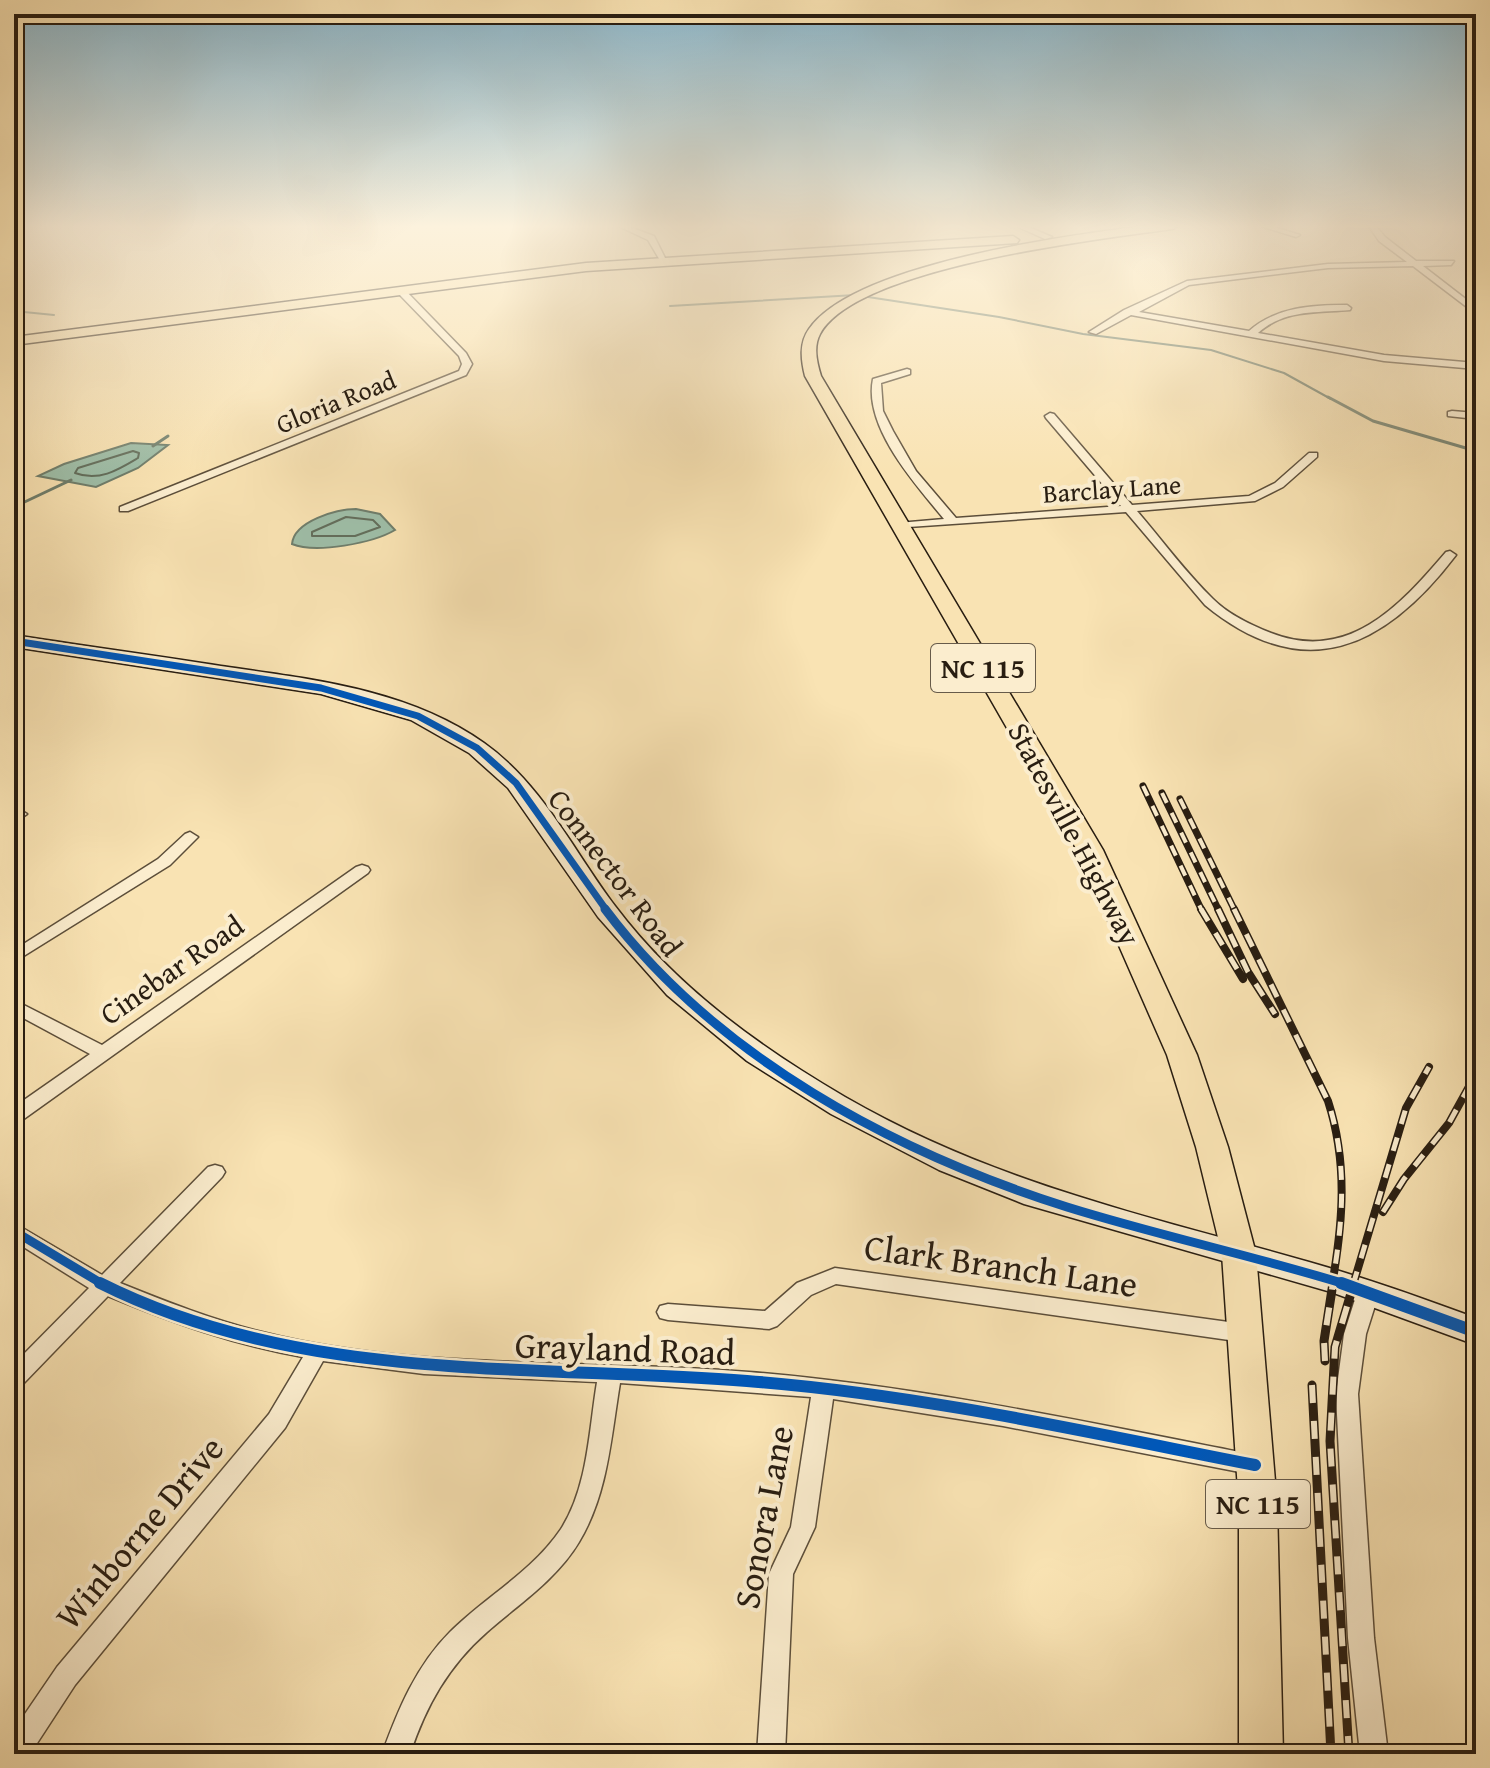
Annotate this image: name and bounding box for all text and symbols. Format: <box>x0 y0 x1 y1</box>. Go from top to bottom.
street label: Gloria Road <box>270 360 402 443</box>
street label: Barclay Lane <box>1042 464 1182 513</box>
road number: NC 115 <box>931 644 1035 692</box>
street label: Statesville Highway <box>997 714 1152 953</box>
street label: Connector Road <box>538 779 694 966</box>
street label: Cinebar Road <box>90 903 252 1035</box>
street label: Clark Branch Lane <box>861 1219 1141 1310</box>
street label: Grayland Road <box>514 1317 736 1378</box>
street label: Sonora Lane <box>719 1421 806 1613</box>
street label: Winborne Drive <box>42 1423 236 1640</box>
road number: NC 115 <box>1206 1480 1310 1528</box>

